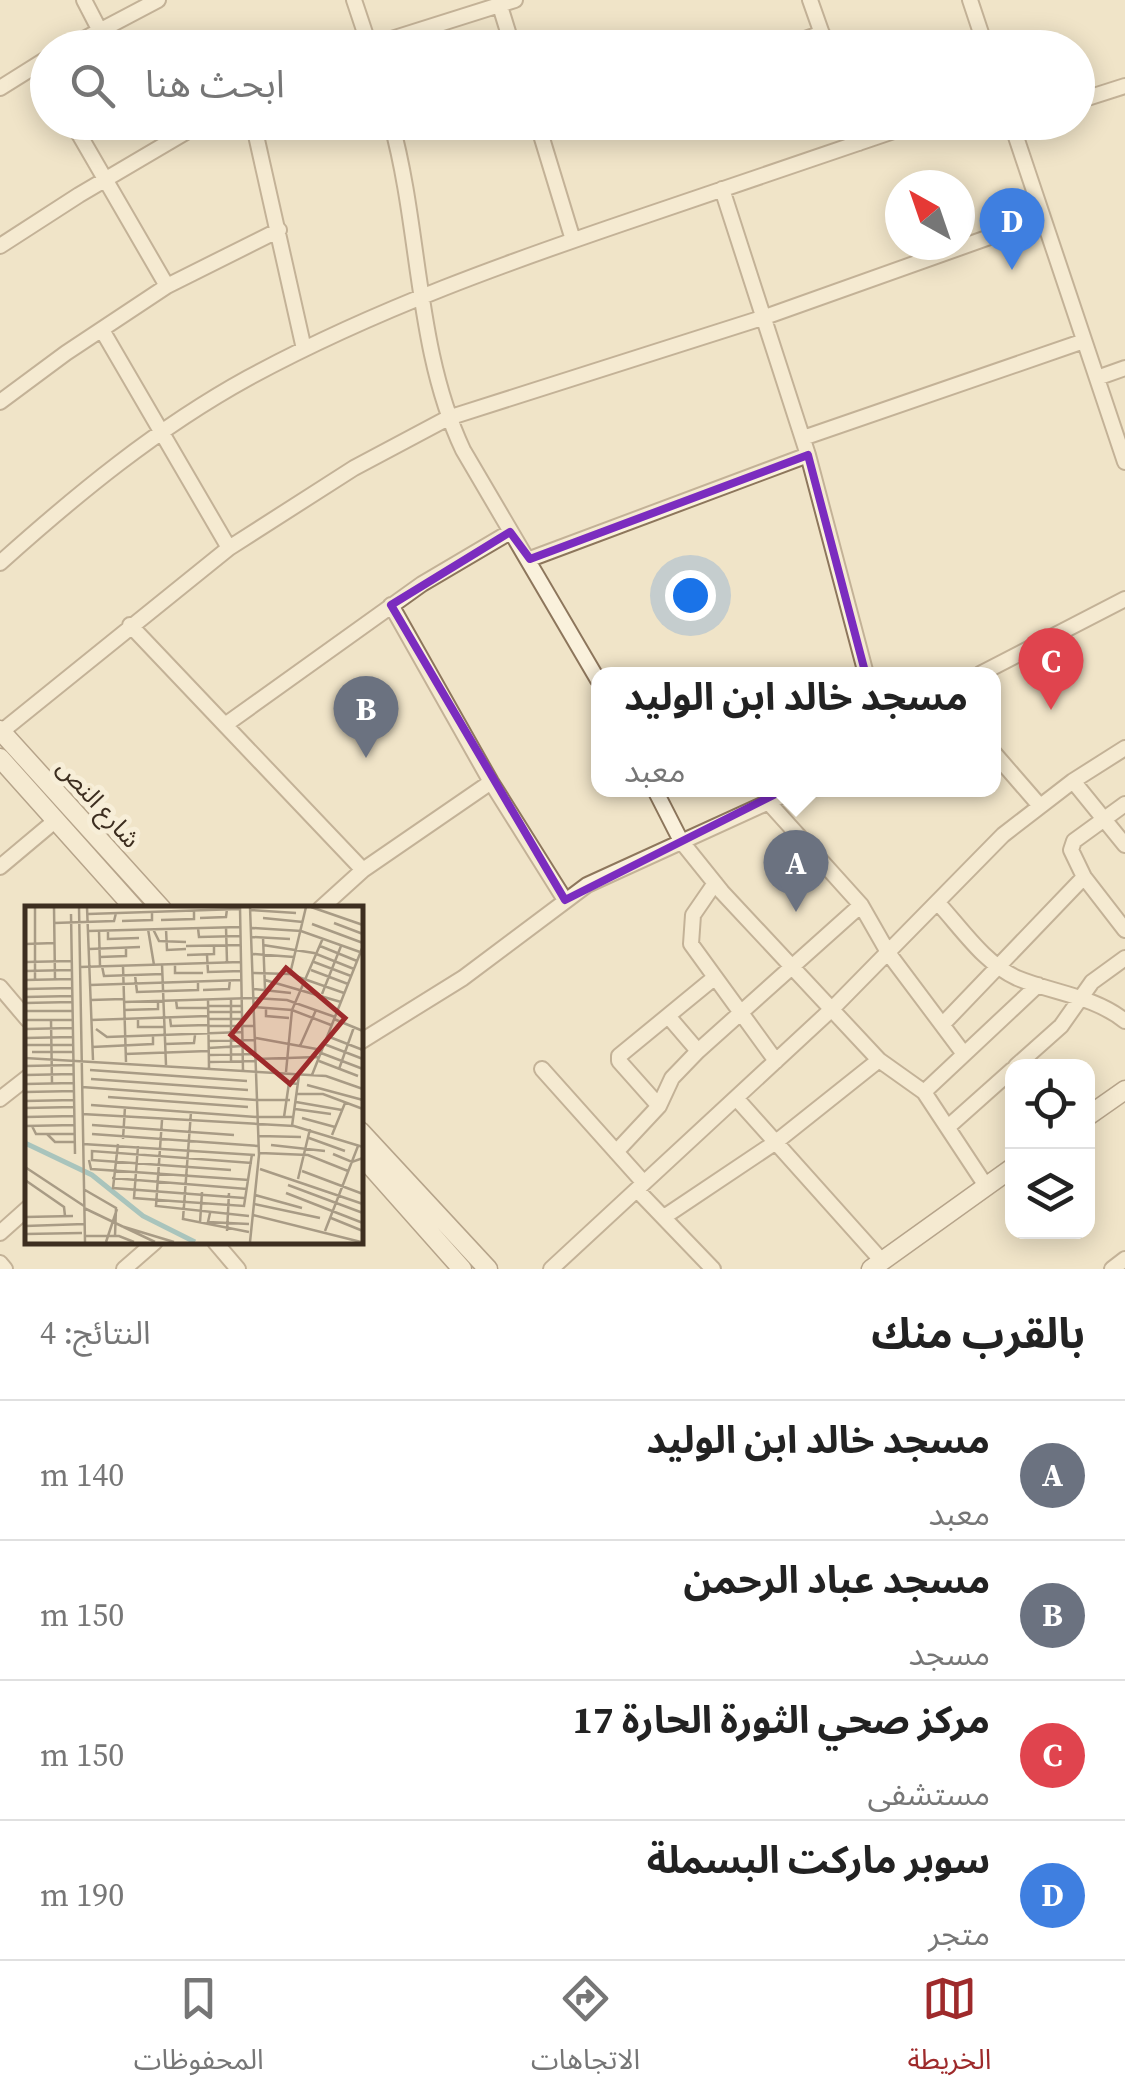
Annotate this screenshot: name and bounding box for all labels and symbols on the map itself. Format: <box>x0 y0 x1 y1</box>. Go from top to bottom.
north arrow <box>885 170 975 260</box>
pin: D <box>980 188 1044 270</box>
your location <box>665 570 716 621</box>
pin: C <box>1018 628 1084 710</box>
pin: B <box>334 676 398 758</box>
street label: شارع النص <box>48 751 148 856</box>
pin: A <box>764 830 828 912</box>
inset map <box>25 906 362 1244</box>

